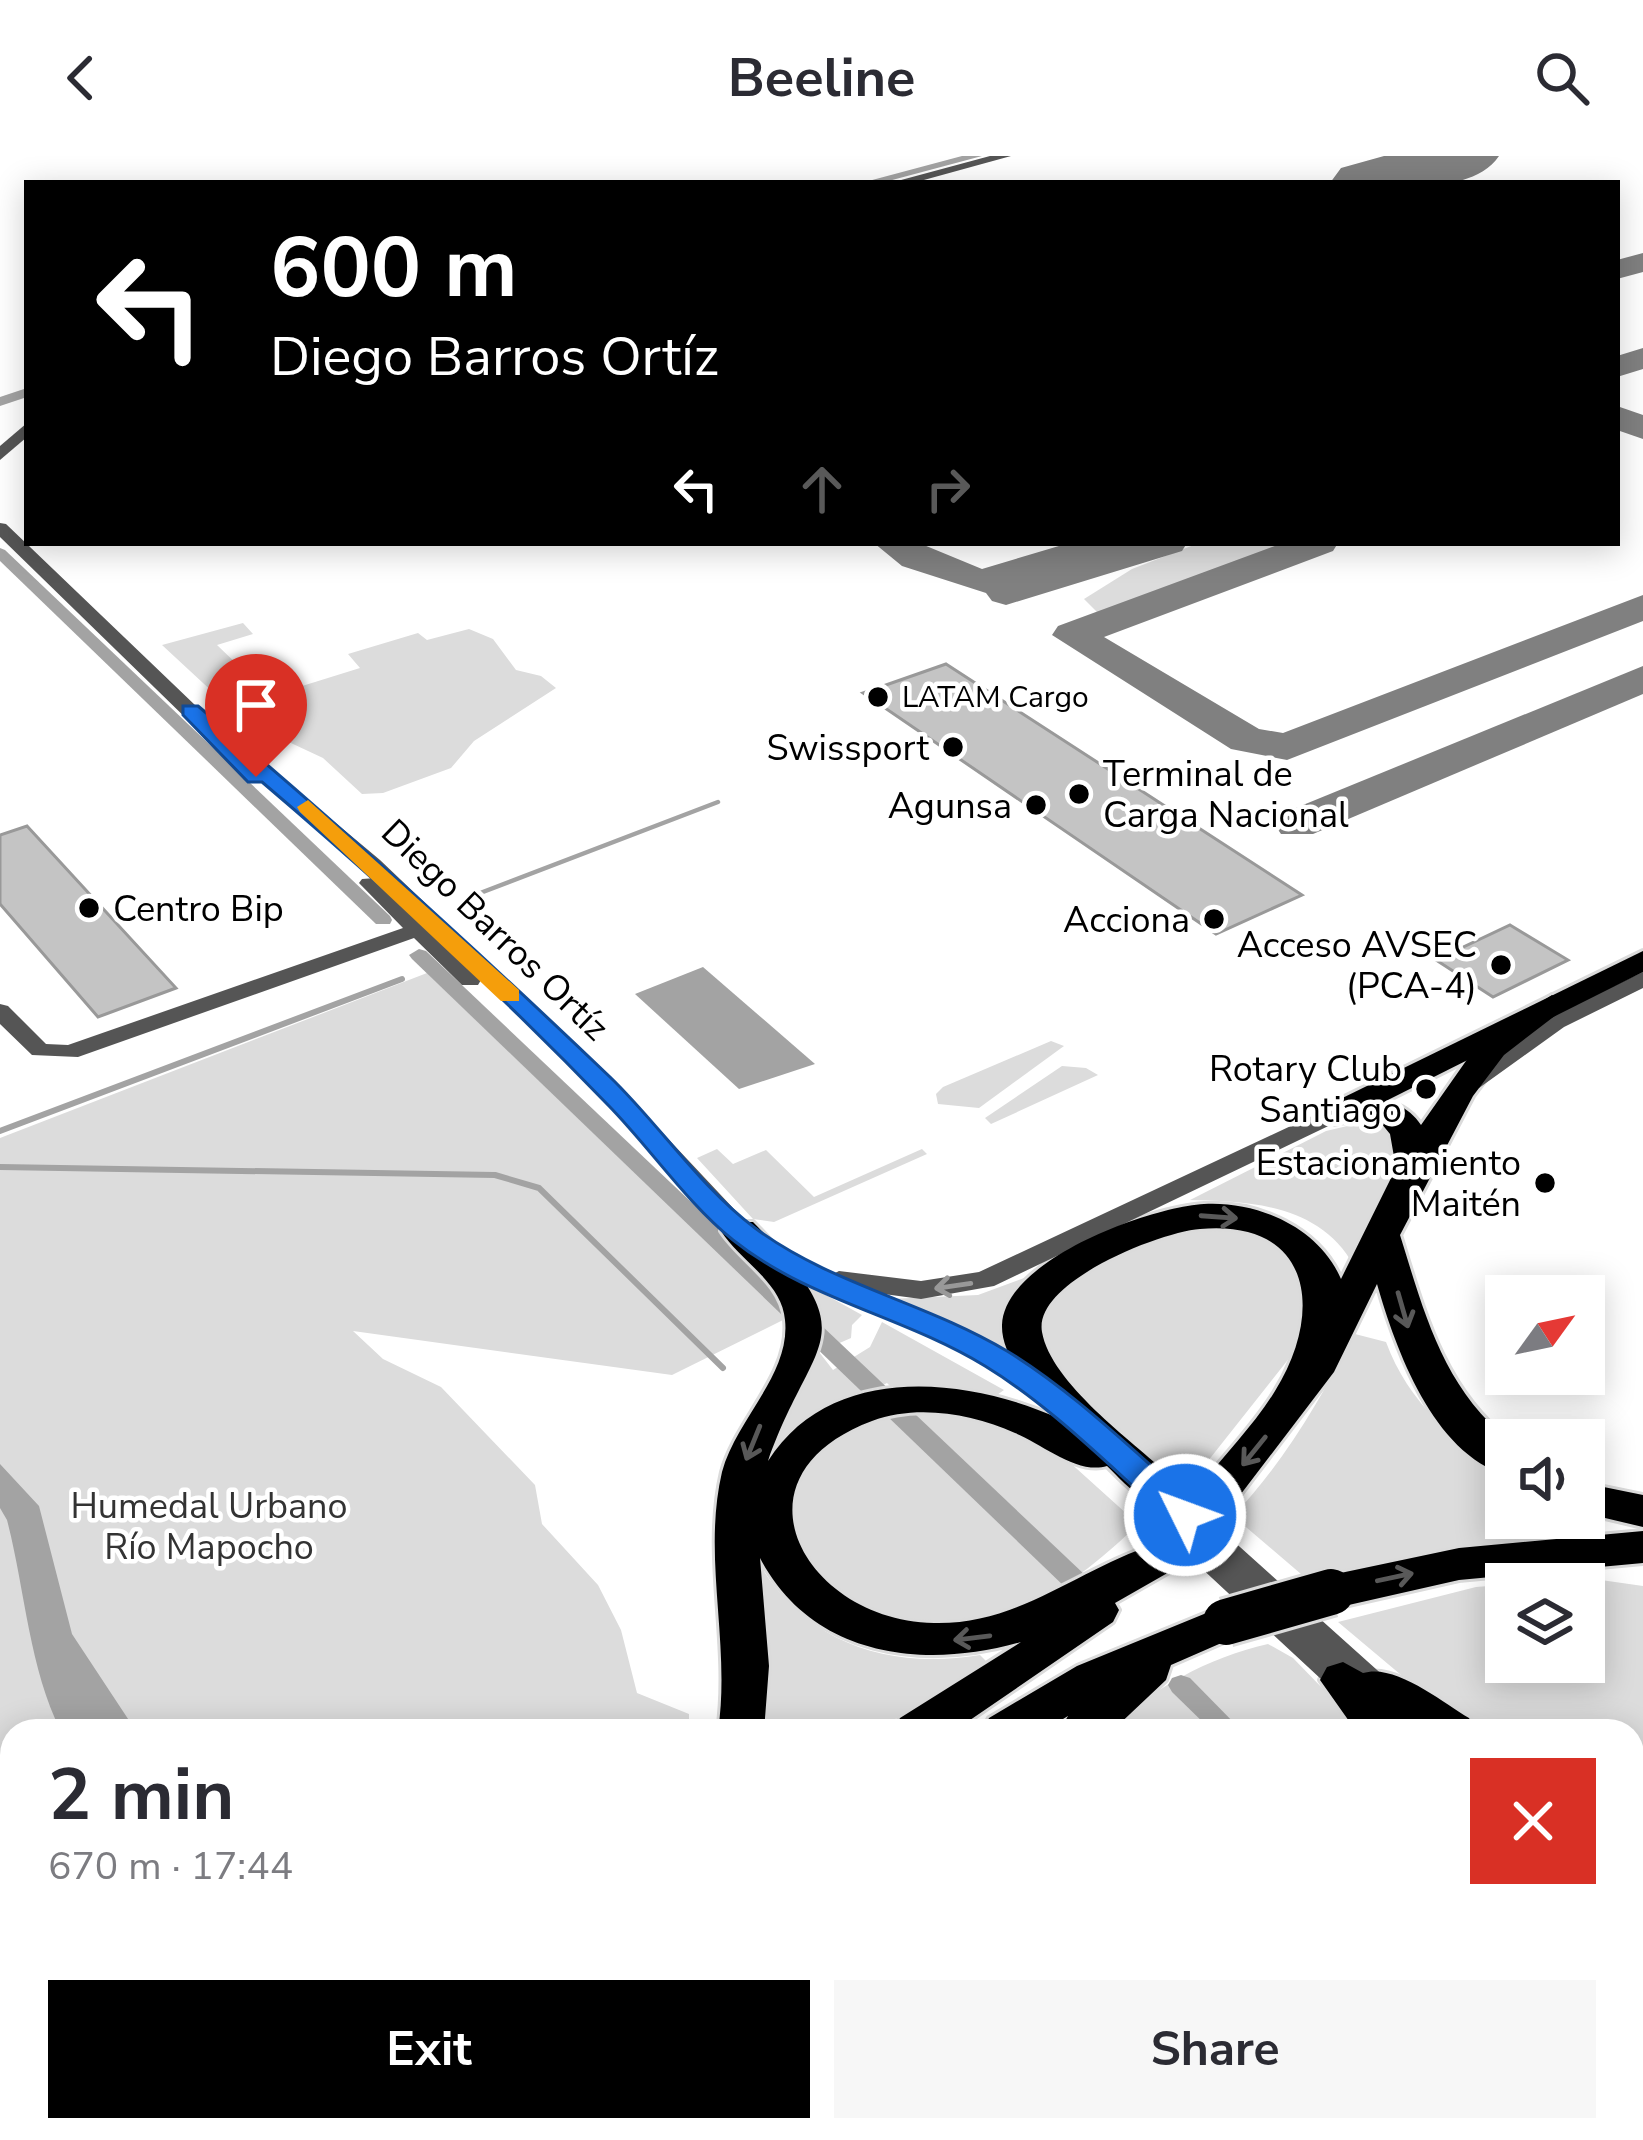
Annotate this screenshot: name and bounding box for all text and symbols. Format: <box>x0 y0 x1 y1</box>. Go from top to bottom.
text: Beeline <box>728 41 915 115</box>
icon: back <box>48 45 114 111</box>
icon: search <box>1529 45 1595 111</box>
text: 600 m <box>270 211 518 326</box>
icon: left <box>72 228 228 384</box>
text: Diego Barros Ortíz <box>270 320 719 394</box>
icon: left <box>663 456 729 522</box>
icon: ahead <box>789 456 855 522</box>
icon: right <box>915 456 981 522</box>
pin <box>205 654 307 777</box>
icon: arrive <box>223 672 289 738</box>
place label: LATAM Cargo <box>902 677 1089 718</box>
marker: LATAM Cargo <box>865 684 891 710</box>
place label: Swissport <box>766 724 929 773</box>
marker: Swissport <box>940 734 966 760</box>
place label: Terminal de Carga Nacional <box>1103 750 1349 840</box>
marker: Terminal de Carga Nacional <box>1066 781 1092 807</box>
place label: Agunsa <box>888 782 1012 831</box>
marker: Agunsa <box>1023 792 1049 818</box>
street label: Diego Barros Ortíz <box>370 809 620 1052</box>
place label: Centro Bip <box>113 885 284 934</box>
marker: Centro Bip <box>76 895 102 921</box>
place label: Acciona <box>1063 896 1190 945</box>
marker: Acciona <box>1201 906 1227 932</box>
place label: Acceso AVSEC (PCA-4) <box>1237 921 1477 1011</box>
marker: Acceso AVSEC (PCA-4) <box>1488 952 1514 978</box>
place label: Rotary Club Santiago <box>1209 1045 1402 1135</box>
marker: Rotary Club Santiago <box>1413 1076 1439 1102</box>
place label: Estacionamiento Maitén <box>1256 1139 1521 1229</box>
marker: Estacionamiento Maitén <box>1532 1170 1558 1196</box>
one-way arrow <box>1198 1206 1237 1229</box>
north arrow <box>1485 1275 1605 1395</box>
map controls <box>1485 1275 1605 1683</box>
one-way arrow <box>934 1276 973 1298</box>
one-way arrow <box>1393 1290 1415 1328</box>
button: sound <box>1485 1419 1605 1539</box>
one-way arrow <box>741 1424 762 1461</box>
one-way arrow <box>1241 1435 1269 1466</box>
position arrow <box>1122 1452 1248 1578</box>
park label: Humedal Urbano Río Mapocho <box>70 1482 348 1572</box>
button: layers <box>1485 1563 1605 1683</box>
one-way arrow <box>1375 1565 1413 1588</box>
one-way arrow <box>954 1627 993 1650</box>
text: 2 min <box>48 1746 234 1844</box>
button: close <box>1470 1758 1596 1884</box>
text: 670 m · 17:44 <box>48 1840 293 1893</box>
button: Exit <box>48 1980 810 2118</box>
button: Share <box>834 1980 1596 2118</box>

